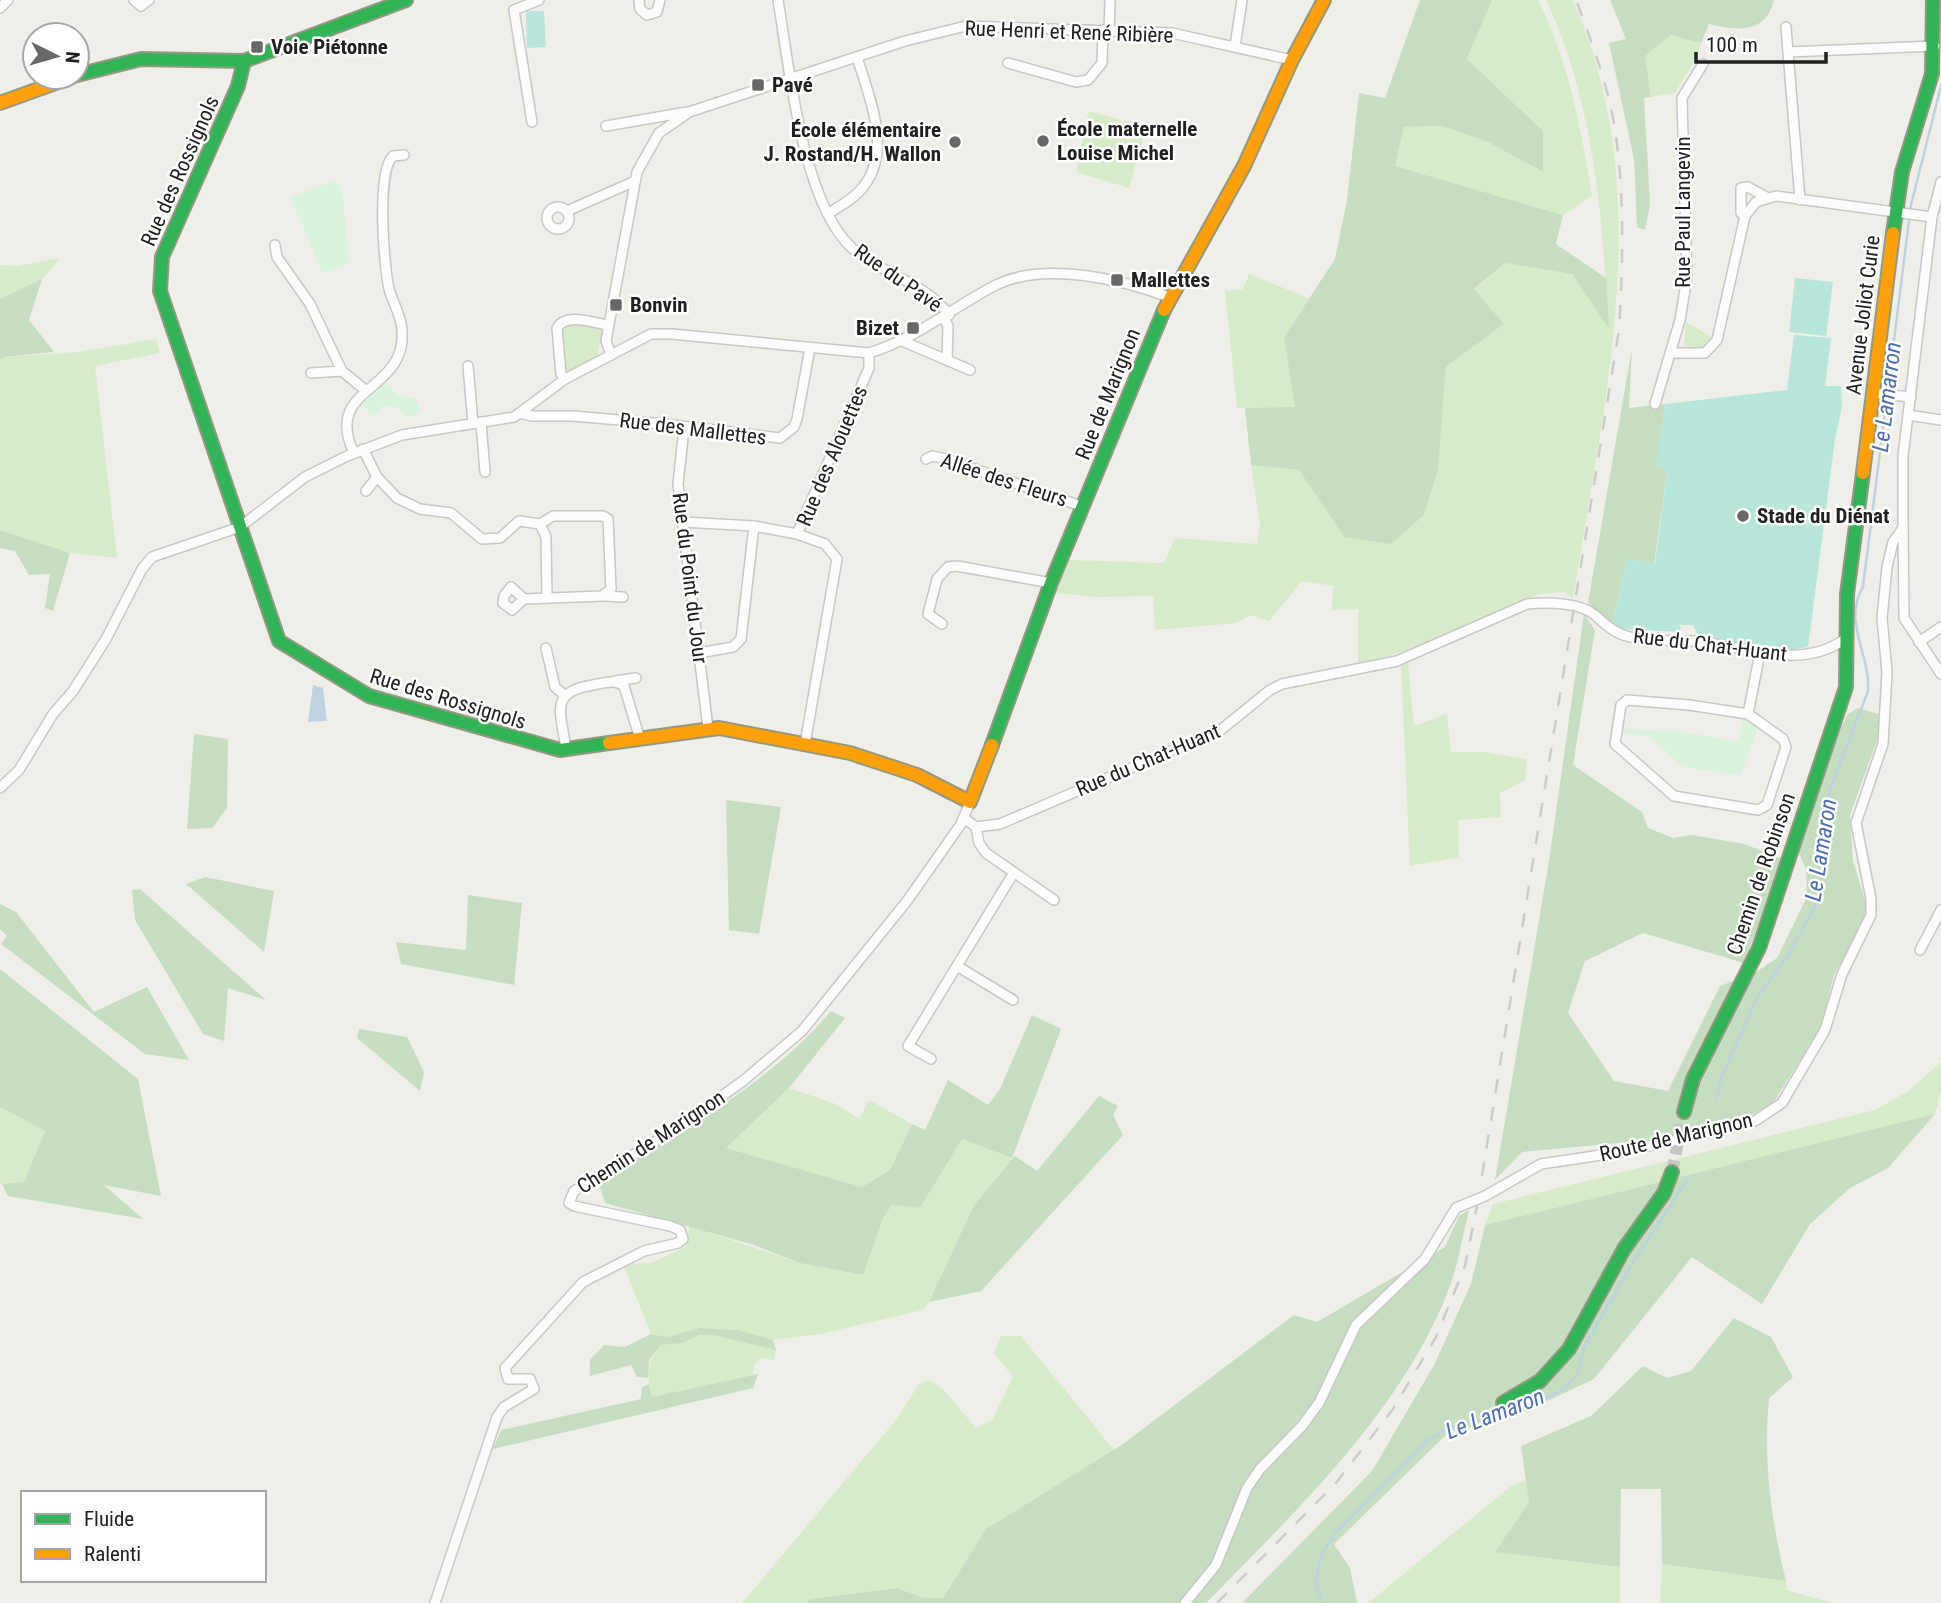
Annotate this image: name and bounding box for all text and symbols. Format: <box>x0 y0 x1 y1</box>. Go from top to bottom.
street label: Rue Henri et René Ribière <box>964 16 1174 48</box>
north arrow <box>21 21 91 91</box>
scale bar <box>1696 21 1826 65</box>
text: 100 m <box>1706 33 1758 57</box>
place label: Voie Piétonne <box>271 35 388 59</box>
marker: Voie Piétonne <box>249 39 265 55</box>
text: N <box>60 51 84 64</box>
place label: Pavé <box>772 73 813 97</box>
marker: Pavé <box>750 77 766 93</box>
street label: Rue des Rossignols <box>136 92 224 250</box>
place label: École maternelle Louise Michel <box>1057 117 1197 165</box>
place label: École élémentaire J. Rostand/H. Wallon <box>764 118 941 166</box>
marker: École maternelle Louise Michel <box>1035 133 1051 149</box>
marker: École élémentaire J. Rostand/H. Wallon <box>947 134 963 150</box>
street label: Rue Paul Langevin <box>1671 136 1695 288</box>
street label: Avenue Joliot Curie <box>1841 234 1885 396</box>
street label: Rue du Pavé <box>850 239 947 317</box>
place label: Mallettes <box>1131 268 1210 292</box>
marker: Mallettes <box>1109 272 1125 288</box>
place label: Bonvin <box>630 293 688 317</box>
marker: Bonvin <box>608 297 624 313</box>
place label: Bizet <box>856 316 899 340</box>
marker: Bizet <box>905 320 921 336</box>
street label: Rue de Marignon <box>1071 325 1145 463</box>
water label: Le Lamarron <box>1867 341 1907 453</box>
street label: Rue des Alouettes <box>792 382 872 530</box>
street label: Rue des Mallettes <box>618 408 768 450</box>
street label: Allée des Fleurs <box>938 448 1070 512</box>
street label: Rue du Point du Jour <box>668 491 712 665</box>
place label: Stade du Diénat <box>1757 504 1889 528</box>
marker: Stade du Diénat <box>1735 508 1751 524</box>
street label: Rue du Chat-Huant <box>1632 624 1788 666</box>
street label: Rue des Rossignols <box>367 664 529 734</box>
street label: Rue du Chat-Huant <box>1072 719 1224 801</box>
street label: Chemin de Robinson <box>1722 790 1800 958</box>
water label: Le Lamaron <box>1800 797 1842 903</box>
street label: Chemin de Marignon <box>573 1085 729 1199</box>
street label: Route de Marignon <box>1597 1108 1755 1166</box>
water label: Le Lamaron <box>1442 1383 1548 1445</box>
legend <box>21 1491 266 1582</box>
text: Fluide <box>84 1507 134 1531</box>
text: Ralenti <box>84 1542 141 1566</box>

